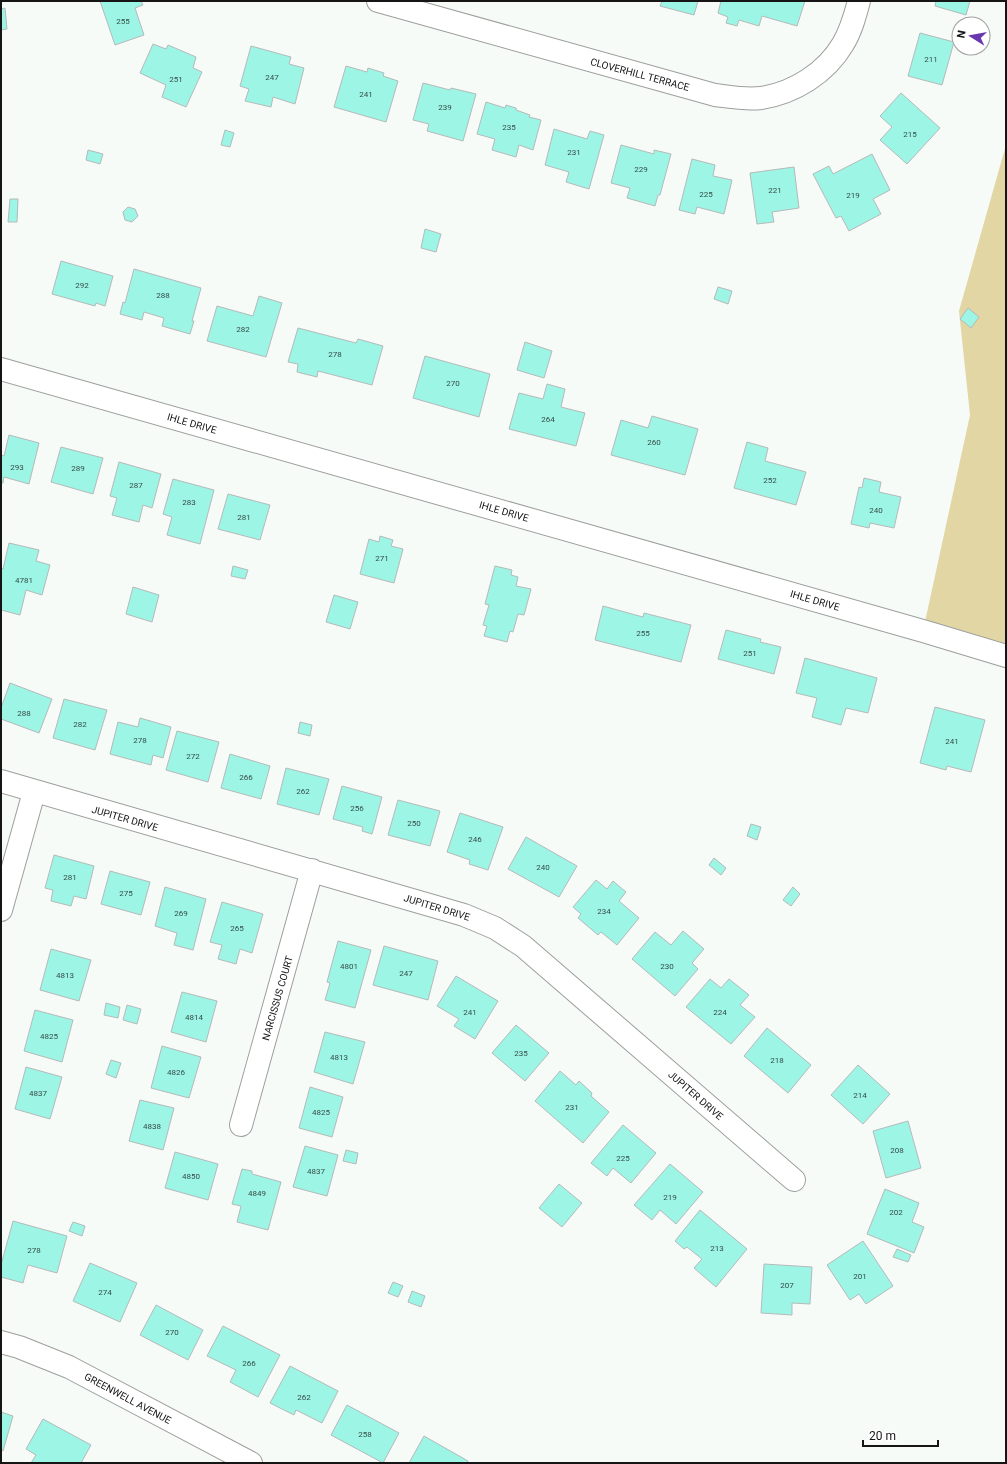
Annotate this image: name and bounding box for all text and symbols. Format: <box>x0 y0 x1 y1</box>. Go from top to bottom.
north arrow <box>951 16 991 56</box>
house number: 255 <box>116 17 130 26</box>
text: N <box>955 29 969 39</box>
house number: 211 <box>924 55 938 64</box>
street label: CLOVERHILL TERRACE <box>589 56 691 93</box>
house number: 247 <box>265 73 279 82</box>
house number: 251 <box>169 75 183 84</box>
house number: 241 <box>359 90 373 99</box>
house number: 239 <box>438 103 452 112</box>
house number: 235 <box>502 123 516 132</box>
house number: 215 <box>903 130 917 139</box>
house number: 231 <box>567 148 581 157</box>
house number: 229 <box>634 165 648 174</box>
house number: 221 <box>768 186 782 195</box>
house number: 225 <box>699 190 713 199</box>
house number: 219 <box>846 191 860 200</box>
house number: 292 <box>75 281 89 290</box>
house number: 288 <box>156 291 170 300</box>
house number: 282 <box>236 325 250 334</box>
house number: 278 <box>328 350 342 359</box>
house number: 270 <box>446 379 460 388</box>
street label: IHLE DRIVE <box>166 411 218 436</box>
house number: 264 <box>541 415 555 424</box>
house number: 260 <box>647 438 661 447</box>
house number: 293 <box>10 463 24 472</box>
house number: 289 <box>71 464 85 473</box>
house number: 252 <box>763 476 777 485</box>
house number: 287 <box>129 481 143 490</box>
house number: 283 <box>182 498 196 507</box>
street label: IHLE DRIVE <box>478 499 530 524</box>
house number: 240 <box>869 506 883 515</box>
house number: 281 <box>237 513 251 522</box>
house number: 271 <box>375 554 389 563</box>
house number: 4781 <box>15 576 33 585</box>
street label: IHLE DRIVE <box>789 588 841 613</box>
house number: 255 <box>636 629 650 638</box>
house number: 251 <box>743 649 757 658</box>
house number: 288 <box>17 709 31 718</box>
house number: 282 <box>73 720 87 729</box>
house number: 278 <box>133 736 147 745</box>
house number: 241 <box>945 737 959 746</box>
house number: 272 <box>186 752 200 761</box>
house number: 266 <box>239 773 253 782</box>
house number: 262 <box>296 787 310 796</box>
street label: JUPITER DRIVE <box>90 804 160 833</box>
house number: 256 <box>350 804 364 813</box>
house number: 250 <box>407 819 421 828</box>
house number: 246 <box>468 835 482 844</box>
house number: 240 <box>536 863 550 872</box>
house number: 281 <box>63 873 77 882</box>
house number: 275 <box>119 889 133 898</box>
street label: JUPITER DRIVE <box>402 892 472 923</box>
house number: 234 <box>597 907 611 916</box>
house number: 269 <box>174 909 188 918</box>
house number: 265 <box>230 924 244 933</box>
street label: NARCISSUS COURT <box>260 955 295 1042</box>
house number: 4801 <box>340 962 358 971</box>
house number: 230 <box>660 962 674 971</box>
house number: 247 <box>399 969 413 978</box>
house number: 4813 <box>56 971 74 980</box>
house number: 241 <box>463 1008 477 1017</box>
house number: 224 <box>713 1008 727 1017</box>
house number: 4814 <box>185 1013 203 1022</box>
house number: 4825 <box>40 1032 58 1041</box>
house number: 235 <box>514 1049 528 1058</box>
house number: 4813 <box>330 1053 348 1062</box>
house number: 218 <box>770 1056 784 1065</box>
house number: 4826 <box>167 1068 185 1077</box>
street label: JUPITER DRIVE <box>666 1069 725 1122</box>
house number: 4837 <box>29 1089 47 1098</box>
house number: 214 <box>853 1091 867 1100</box>
house number: 231 <box>565 1103 579 1112</box>
house number: 4825 <box>312 1108 330 1117</box>
house number: 4838 <box>143 1122 161 1131</box>
house number: 208 <box>890 1146 904 1155</box>
house number: 225 <box>616 1154 630 1163</box>
house number: 4837 <box>307 1167 325 1176</box>
house number: 4850 <box>182 1172 200 1181</box>
house number: 4849 <box>248 1189 266 1198</box>
house number: 219 <box>663 1193 677 1202</box>
house number: 202 <box>889 1208 903 1217</box>
house number: 213 <box>710 1244 724 1253</box>
house number: 278 <box>27 1246 41 1255</box>
house number: 201 <box>853 1272 867 1281</box>
house number: 207 <box>780 1281 794 1290</box>
house number: 274 <box>98 1288 112 1297</box>
house number: 270 <box>165 1328 179 1337</box>
house number: 266 <box>242 1359 256 1368</box>
street label: GREENWELL AVENUE <box>82 1371 173 1426</box>
house number: 262 <box>297 1393 311 1402</box>
scale bar <box>863 1422 938 1448</box>
text: 20 m <box>869 1429 896 1443</box>
house number: 258 <box>358 1430 372 1439</box>

